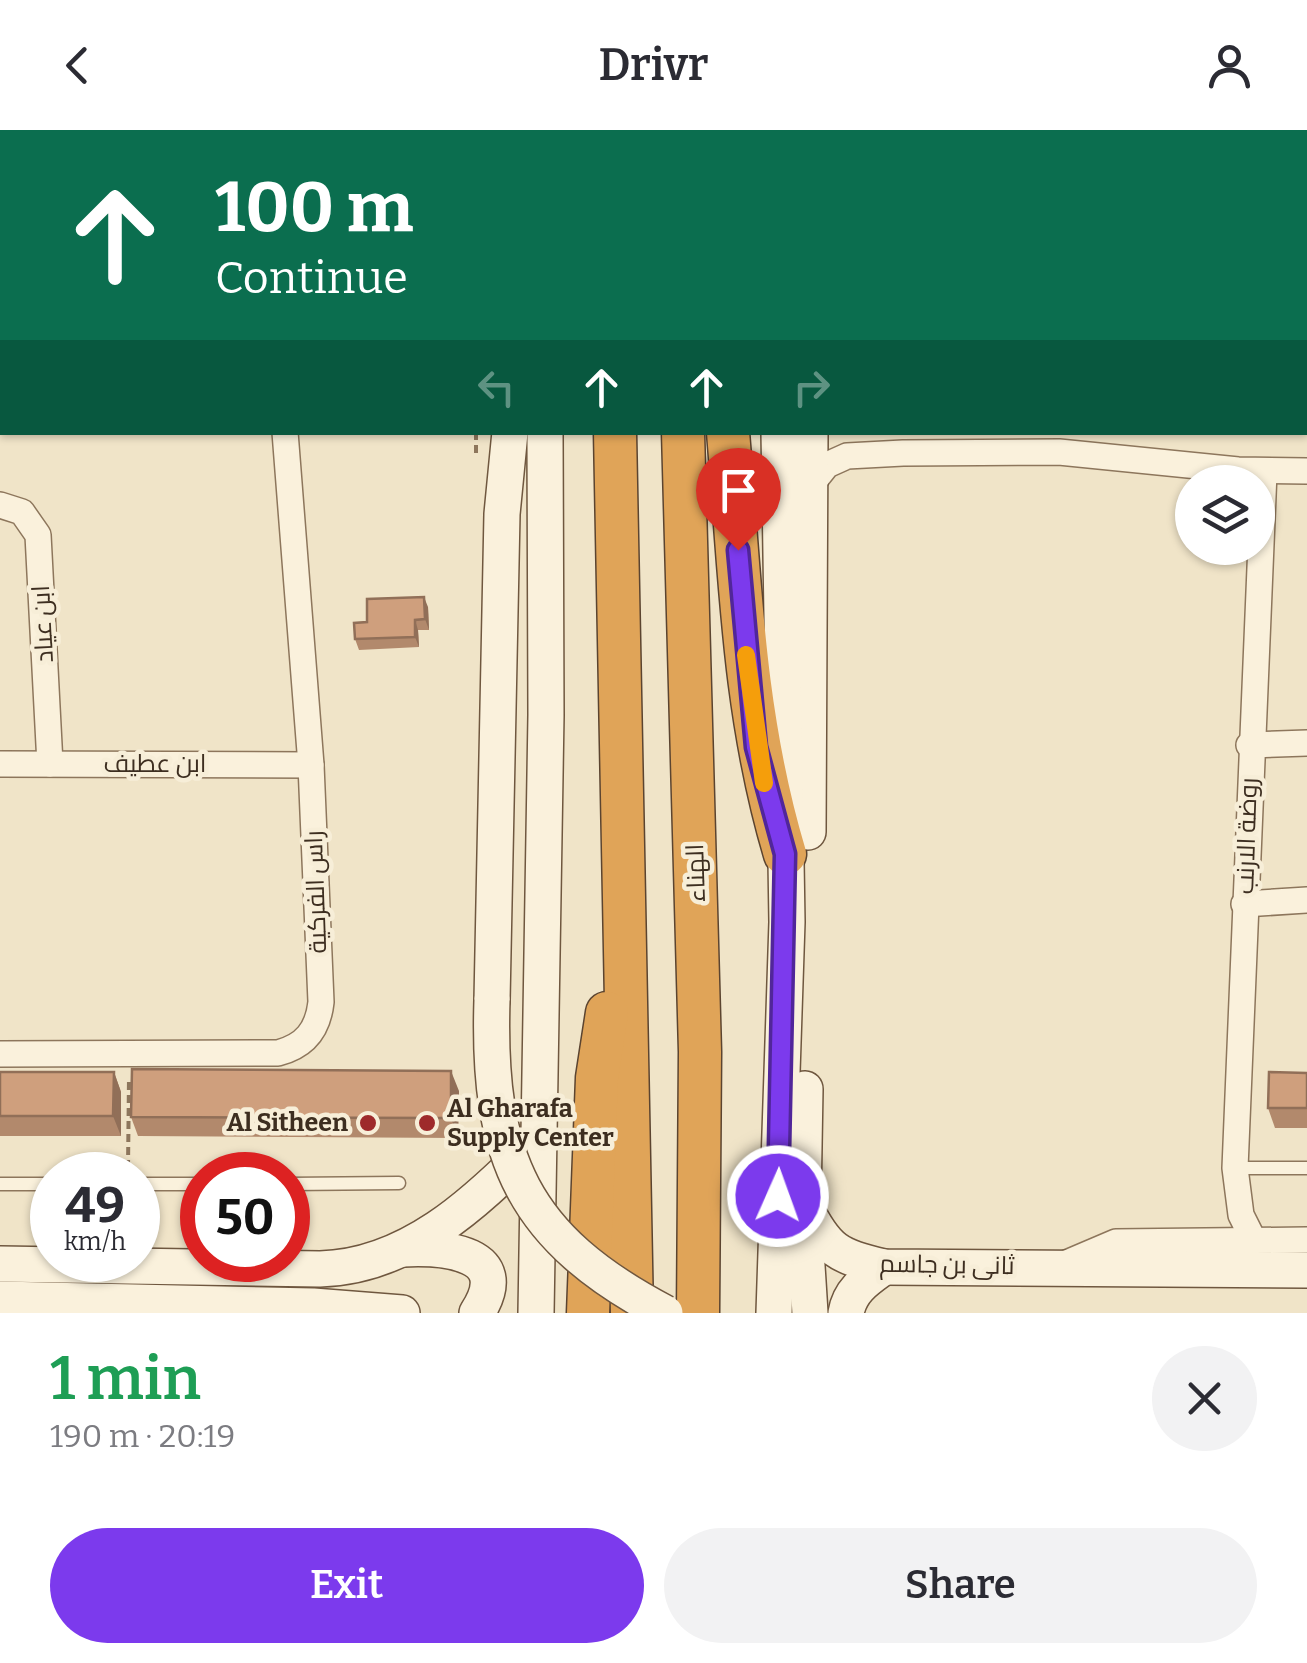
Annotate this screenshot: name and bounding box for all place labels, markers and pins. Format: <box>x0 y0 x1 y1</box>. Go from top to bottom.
pin <box>696 448 781 551</box>
place label: Al Gharafa Supply Center <box>447 1094 614 1153</box>
place label: Al Sitheen <box>226 1108 348 1138</box>
marker: Al Sitheen <box>357 1112 379 1134</box>
marker: Al Gharafa Supply Center <box>416 1112 438 1134</box>

